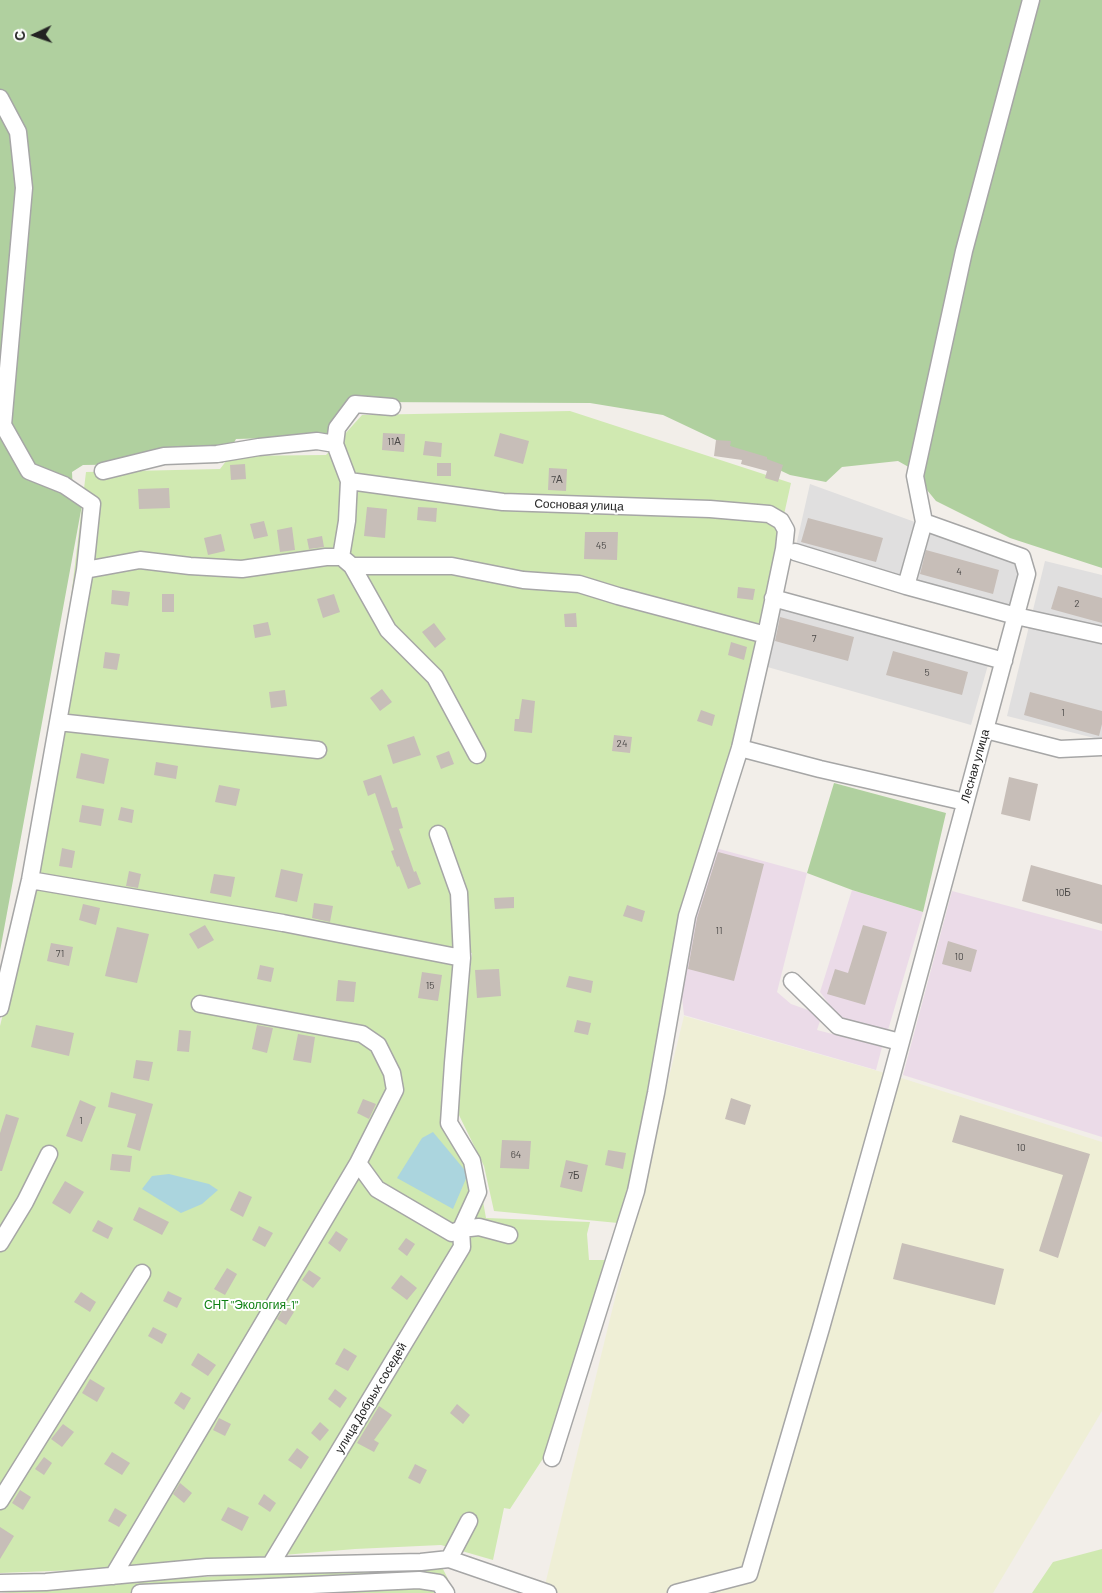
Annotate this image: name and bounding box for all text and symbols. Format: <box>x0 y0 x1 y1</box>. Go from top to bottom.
north arrow <box>10 10 60 60</box>
text: С <box>11 30 28 41</box>
house number: 11А <box>387 436 401 448</box>
house number: 7А <box>551 474 563 486</box>
street label: Сосновая улица <box>534 496 624 514</box>
house number: 45 <box>596 540 606 552</box>
house number: 4 <box>956 566 962 578</box>
house number: 2 <box>1074 598 1080 610</box>
house number: 7 <box>812 633 816 645</box>
house number: 5 <box>924 667 930 679</box>
house number: 1 <box>1061 707 1065 719</box>
street label: Лесная улица <box>958 728 992 804</box>
house number: 24 <box>617 738 627 750</box>
house number: 10Б <box>1055 887 1071 899</box>
house number: 11 <box>715 925 723 937</box>
house number: 71 <box>56 948 64 960</box>
house number: 10 <box>954 951 964 963</box>
house number: 15 <box>426 980 434 992</box>
house number: 1 <box>79 1115 83 1127</box>
house number: 10 <box>1016 1142 1026 1154</box>
house number: 64 <box>511 1149 521 1161</box>
house number: 7Б <box>568 1170 580 1182</box>
park label: СНТ "Экология-1" <box>204 1298 298 1312</box>
street label: улица Добрых соседей <box>332 1340 410 1456</box>

